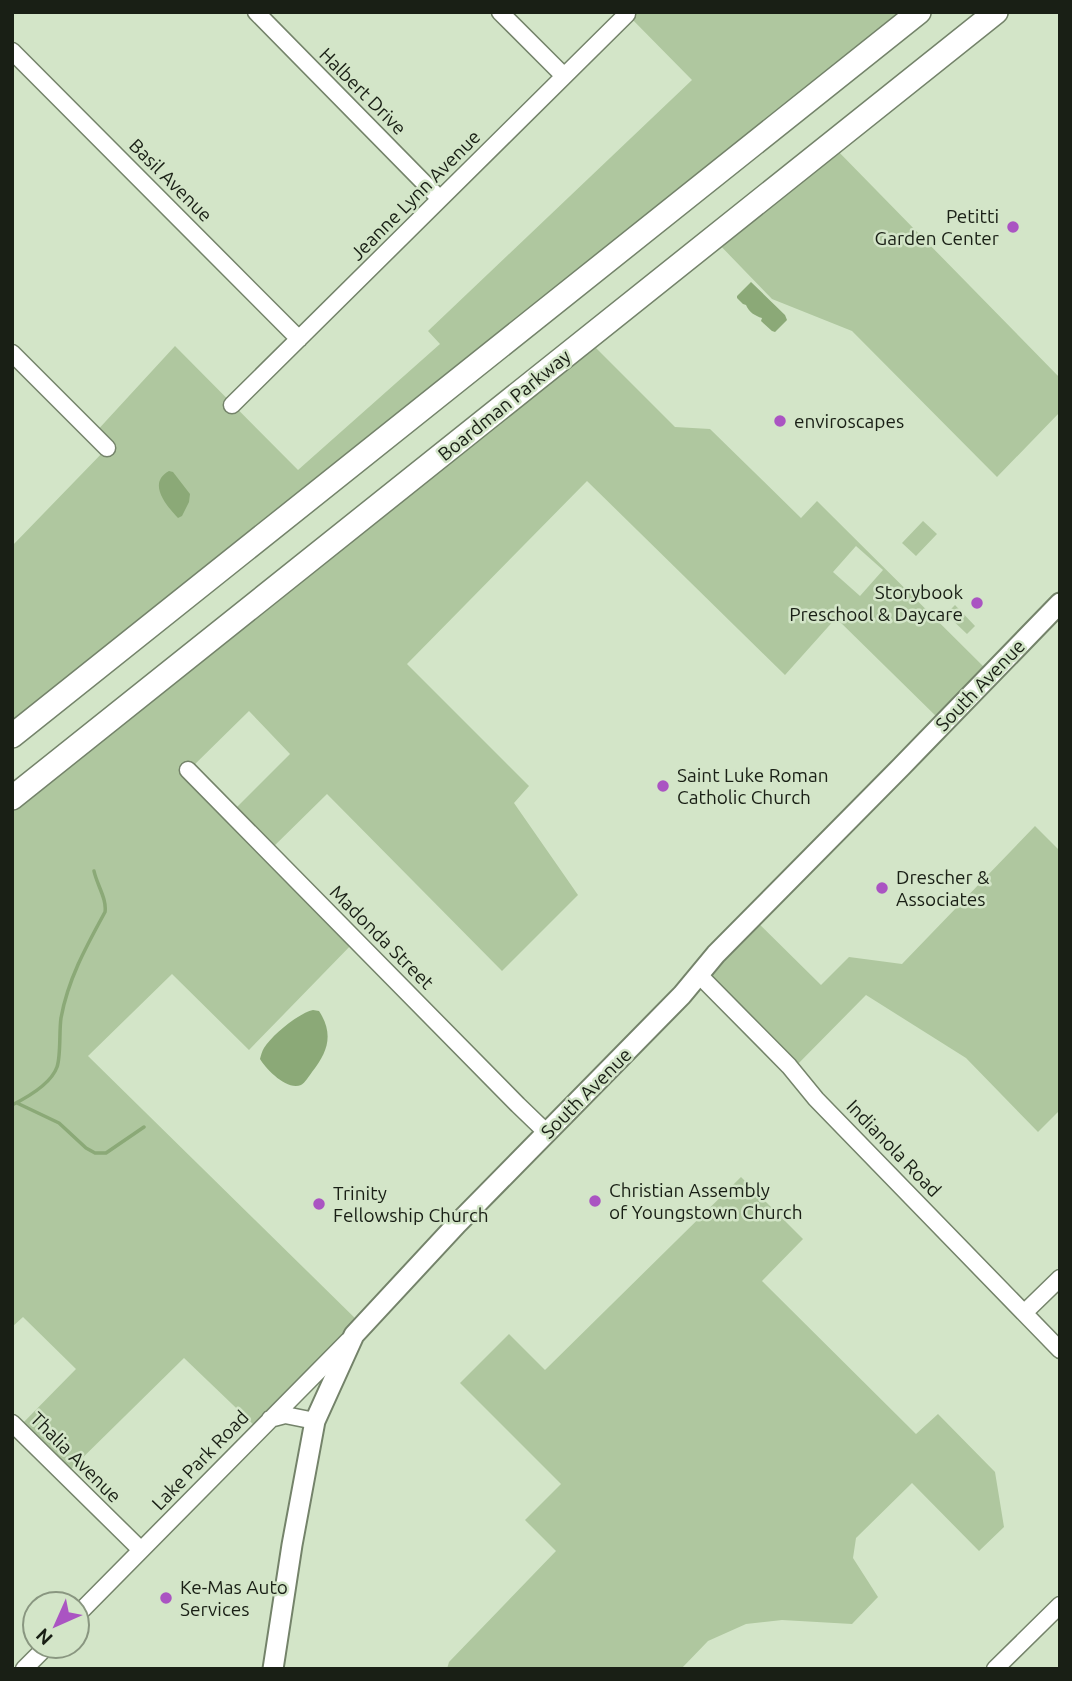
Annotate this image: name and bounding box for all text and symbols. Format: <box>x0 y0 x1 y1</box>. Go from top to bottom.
street label: Halbert Drive <box>315 43 411 139</box>
street label: Jeanne Lynn Avenue <box>345 125 485 265</box>
street label: Basil Avenue <box>125 134 217 226</box>
place label: Petitti Garden Center <box>875 205 999 249</box>
marker: Petitti Garden Center <box>1005 219 1021 235</box>
street label: Boardman Parkway <box>433 345 575 465</box>
place label: enviroscapes <box>794 410 904 432</box>
marker: enviroscapes <box>772 413 788 429</box>
place label: Storybook Preschool & Daycare <box>789 581 963 625</box>
marker: Storybook Preschool & Daycare <box>969 595 985 611</box>
street label: South Avenue <box>931 635 1029 735</box>
place label: Saint Luke Roman Catholic Church <box>677 764 829 808</box>
marker: Saint Luke Roman Catholic Church <box>655 778 671 794</box>
place label: Drescher & Associates <box>896 866 990 910</box>
marker: Drescher & Associates <box>874 880 890 896</box>
street label: Madonda Street <box>326 881 439 994</box>
street label: South Avenue <box>536 1043 636 1143</box>
street label: Indianola Road <box>842 1095 946 1201</box>
place label: Christian Assembly of Youngstown Church <box>609 1179 803 1223</box>
place label: Trinity Fellowship Church <box>333 1182 489 1226</box>
marker: Christian Assembly of Youngstown Church <box>587 1193 603 1209</box>
marker: Trinity Fellowship Church <box>311 1196 327 1212</box>
street label: Lake Park Road <box>147 1406 253 1514</box>
street label: Thalia Avenue <box>26 1407 126 1507</box>
place label: Ke-Mas Auto Services <box>180 1576 288 1620</box>
north arrow <box>21 1590 91 1660</box>
marker: Ke-Mas Auto Services <box>158 1590 174 1606</box>
text: N <box>31 1624 57 1650</box>

